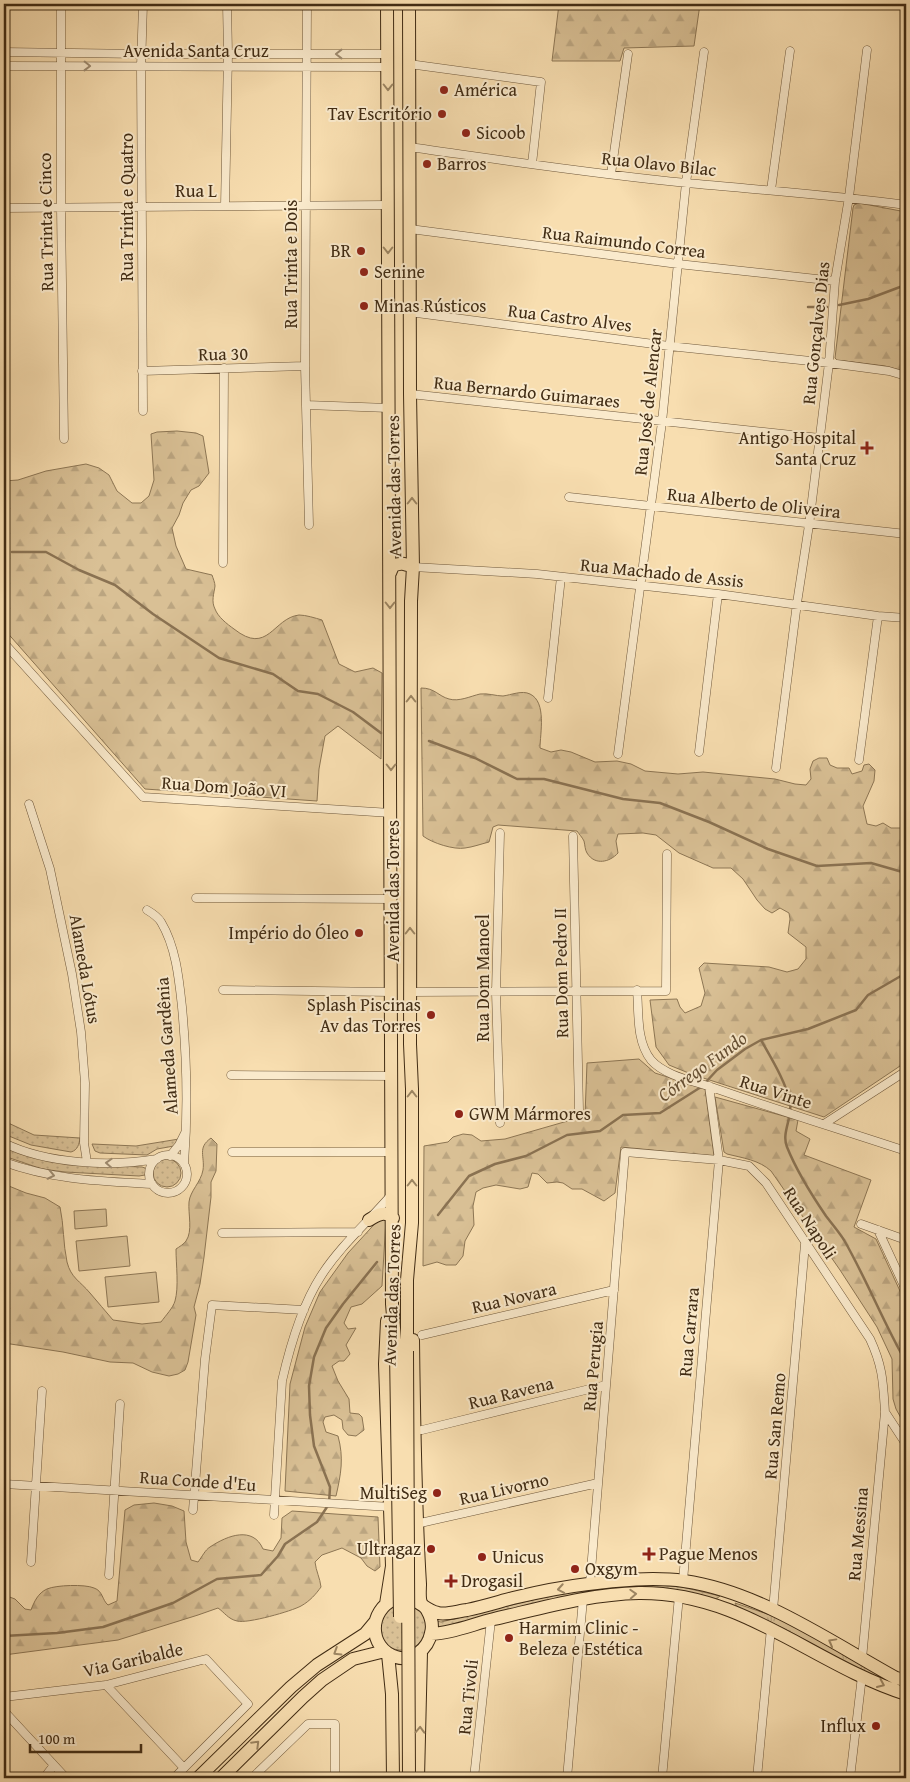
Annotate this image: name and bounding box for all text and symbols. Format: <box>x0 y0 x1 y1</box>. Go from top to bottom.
street label: Avenida Santa Cruz <box>123 37 269 64</box>
one-way arrow <box>335 49 342 59</box>
one-way arrow <box>84 61 92 71</box>
place label: América <box>454 76 518 103</box>
one-way arrow <box>383 84 393 92</box>
marker: América <box>438 84 450 96</box>
place label: Tav Escritório <box>328 100 432 127</box>
marker: Tav Escritório <box>436 108 448 120</box>
place label: Sicoob <box>476 119 526 146</box>
marker: Sicoob <box>460 127 472 139</box>
street label: Rua Trinta e Quatro <box>113 133 140 281</box>
street label: Rua Olavo Bilac <box>600 144 718 183</box>
place label: Barros <box>437 150 487 177</box>
street label: Rua Trinta e Cinco <box>31 152 60 292</box>
marker: Barros <box>421 158 433 170</box>
street label: Rua L <box>175 177 217 204</box>
street label: Rua Trinta e Dois <box>277 200 304 328</box>
street label: Rua Raimundo Correa <box>541 218 708 265</box>
place label: BR <box>330 237 352 264</box>
marker: BR <box>355 245 367 257</box>
one-way arrow <box>383 246 393 254</box>
place label: Senine <box>374 258 425 285</box>
street label: Rua Gonçalves Dias <box>795 260 836 406</box>
marker: Senine <box>358 266 370 278</box>
place label: Minas Rústicos <box>374 292 487 319</box>
street label: Rua Castro Alves <box>506 297 634 339</box>
marker: Minas Rústicos <box>358 300 370 312</box>
street label: Rua José de Alencar <box>626 327 669 477</box>
street label: Rua 30 <box>198 340 249 367</box>
street label: Rua Bernardo Guimaraes <box>433 368 622 415</box>
street label: Avenida das Torres <box>379 415 408 557</box>
place label: Antigo Hospital Santa Cruz <box>739 424 856 472</box>
marker: Antigo Hospital Santa Cruz <box>860 441 874 455</box>
street label: Rua Alberto de Oliveira <box>666 480 843 525</box>
one-way arrow <box>407 497 417 505</box>
street label: Rua Machado de Assis <box>579 550 745 595</box>
one-way arrow <box>385 602 395 609</box>
one-way arrow <box>405 695 416 703</box>
one-way arrow <box>386 764 396 772</box>
street label: Rua Dom João VI <box>161 769 287 804</box>
street label: Avenida das Torres <box>379 820 406 962</box>
street label: Rua Dom Pedro II <box>546 908 575 1038</box>
street label: Alameda Lótus <box>63 912 108 1026</box>
street label: Rua Dom Manoel <box>469 914 496 1042</box>
place label: Império do Óleo <box>229 919 349 946</box>
marker: Império do Óleo <box>353 927 365 939</box>
one-way arrow <box>405 927 415 935</box>
street label: Alameda Gardênia <box>148 976 185 1116</box>
place label: Splash Piscinas Av das Torres <box>307 991 421 1039</box>
marker: Splash Piscinas Av das Torres <box>425 1009 437 1021</box>
water label: Córrego Fundo <box>651 1024 753 1108</box>
street label: Rua Vinte <box>737 1067 816 1116</box>
one-way arrow <box>406 1090 417 1098</box>
place label: GWM Mármores <box>469 1100 591 1127</box>
marker: GWM Mármores <box>453 1108 465 1120</box>
one-way arrow <box>104 1157 112 1168</box>
one-way arrow <box>46 1170 55 1180</box>
one-way arrow <box>407 1178 417 1186</box>
street label: Rua Napoli <box>777 1181 844 1264</box>
street label: Avenida das Torres <box>376 1223 407 1367</box>
street label: Rua Novara <box>469 1275 559 1320</box>
street label: Rua Carrara <box>671 1286 706 1378</box>
street label: Rua Perugia <box>575 1319 610 1412</box>
street label: Rua Ravena <box>466 1369 557 1416</box>
street label: Rua San Remo <box>756 1372 793 1480</box>
street label: Rua Conde d'Eu <box>139 1463 257 1498</box>
street label: Rua Livorno <box>457 1465 551 1512</box>
place label: MultiSeg <box>360 1479 427 1506</box>
street label: Rua Messina <box>840 1486 875 1582</box>
marker: MultiSeg <box>431 1487 443 1499</box>
place label: Ultragaz <box>357 1535 421 1562</box>
place label: Pague Menos <box>659 1540 758 1567</box>
marker: Ultragaz <box>425 1543 437 1555</box>
place label: Unicus <box>492 1543 544 1570</box>
marker: Pague Menos <box>643 1548 655 1560</box>
marker: Unicus <box>476 1551 488 1563</box>
place label: Oxgym <box>585 1555 638 1582</box>
marker: Oxgym <box>569 1563 581 1575</box>
place label: Drogasil <box>461 1567 523 1594</box>
marker: Drogasil <box>445 1575 457 1587</box>
one-way arrow <box>556 1583 565 1593</box>
one-way arrow <box>629 1588 637 1599</box>
place label: Harmim Clinic - Beleza e Estética <box>519 1614 643 1662</box>
marker: Harmim Clinic - Beleza e Estética <box>503 1632 515 1644</box>
street label: Via Garibalde <box>80 1635 186 1684</box>
one-way arrow <box>828 1639 837 1649</box>
one-way arrow <box>333 1646 342 1656</box>
street label: Rua Tivoli <box>450 1658 485 1736</box>
one-way arrow <box>876 1678 885 1689</box>
place label: Influx <box>821 1712 867 1739</box>
marker: Influx <box>870 1720 882 1732</box>
scale bar <box>30 1722 141 1754</box>
one-way arrow <box>414 1725 425 1733</box>
text: 100 m <box>38 1728 76 1749</box>
one-way arrow <box>250 1741 259 1750</box>

